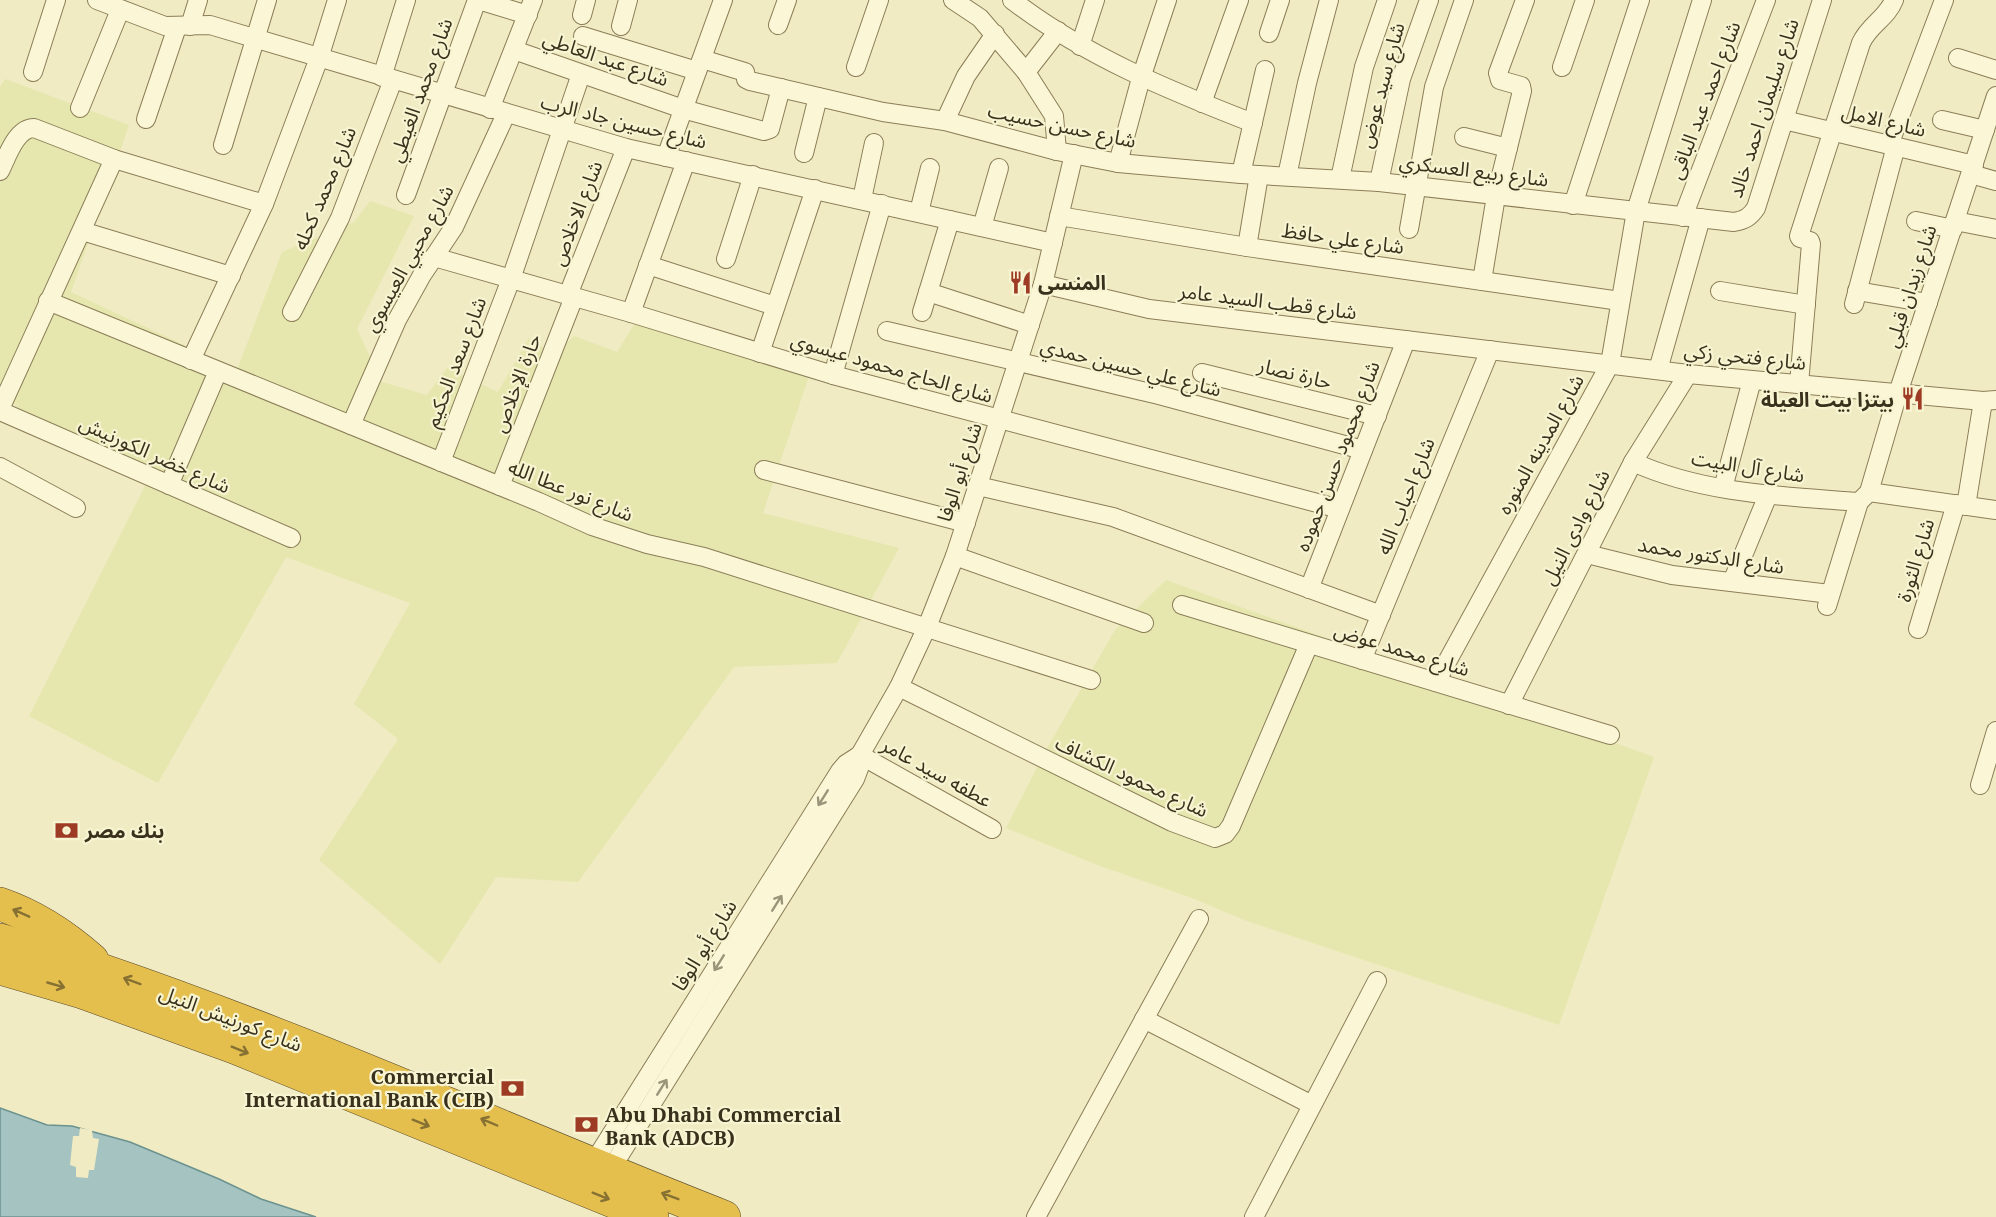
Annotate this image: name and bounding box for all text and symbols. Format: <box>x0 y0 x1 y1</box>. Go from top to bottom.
street label: شارع محمد الغيطي <box>381 14 461 167</box>
street label: شارع سليمان احمد خالد <box>1721 15 1807 202</box>
street label: شارع احمد عبد الباقى <box>1661 17 1748 184</box>
street label: شارع سيد عوض <box>1351 19 1413 151</box>
street label: شارع عبد العاطي <box>539 24 673 95</box>
street label: شارع حسين جاد الرب <box>538 87 710 157</box>
street label: شارع حسن حسيب <box>985 96 1139 156</box>
street label: شارع الامل <box>1839 97 1929 145</box>
street label: شارع محمد كحله <box>286 122 364 255</box>
street label: شارع ربيع العسكري <box>1397 147 1550 195</box>
street label: شارع الاخلاص <box>544 157 610 270</box>
street label: شارع محيي العيسوي <box>356 180 462 338</box>
street label: شارع علي حافظ <box>1280 216 1406 263</box>
street label: شارع زيدان قبلي <box>1877 221 1945 352</box>
restaurant icon: المنسى <box>1007 269 1033 295</box>
place label: المنسى <box>1038 269 1106 296</box>
street label: شارع قطب السيد عامر <box>1176 277 1358 327</box>
street label: شارع سعد الحكيم <box>418 293 494 432</box>
street label: شارع الحاج محمود عيسوي <box>787 325 996 411</box>
street label: حارة الإخلاص <box>485 330 547 436</box>
street label: شارع علي حسين حمدي <box>1037 331 1224 405</box>
street label: شارع فتحي زكي <box>1682 336 1807 378</box>
street label: حارة نصار <box>1254 351 1335 395</box>
street label: شارع محمود حسن حموده <box>1288 357 1388 556</box>
street label: شارع المدينه المنوره <box>1490 369 1592 520</box>
place label: بيتزا بيت العيلة <box>1761 386 1894 413</box>
restaurant icon: بيتزا بيت العيلة <box>1899 386 1925 412</box>
street label: شارع خضر الكورنيش <box>74 409 235 501</box>
street label: شارع أبو الوفا <box>930 419 990 526</box>
street label: شارع احباب الله <box>1369 433 1443 559</box>
street label: شارع آل البيت <box>1689 444 1806 490</box>
street label: شارع نور عطا الله <box>504 453 637 529</box>
street label: شارع وادى النيل <box>1534 464 1618 590</box>
street label: شارع الثورة <box>1890 515 1942 606</box>
street label: شارع الدكتور محمد <box>1636 530 1786 582</box>
street label: شارع محمد عوض <box>1330 616 1473 684</box>
street label: شارع محمود الكشاف <box>1050 729 1213 825</box>
street label: عطفه سيد عامر <box>876 730 997 813</box>
one-way arrow <box>817 789 829 806</box>
bank icon: بنك مصر <box>54 817 80 843</box>
place label: بنك مصر <box>84 817 164 844</box>
street label: شارع أبو الوفا <box>665 894 744 997</box>
one-way arrow <box>770 895 783 912</box>
one-way arrow <box>12 907 30 918</box>
one-way arrow <box>713 954 725 971</box>
one-way arrow <box>123 974 142 985</box>
street label: شارع كورنيش النيل <box>155 978 306 1060</box>
one-way arrow <box>46 980 65 991</box>
one-way arrow <box>230 1045 249 1056</box>
place label: Commercial International Bank (CIB) <box>245 1063 494 1113</box>
bank icon: Commercial International Bank (CIB) <box>499 1075 525 1101</box>
one-way arrow <box>656 1078 669 1095</box>
place label: Abu Dhabi Commercial Bank (ADCB) <box>605 1101 841 1151</box>
bank icon: Abu Dhabi Commercial Bank (ADCB) <box>574 1112 600 1138</box>
one-way arrow <box>481 1116 499 1127</box>
one-way arrow <box>411 1118 429 1129</box>
one-way arrow <box>661 1189 680 1200</box>
one-way arrow <box>592 1192 610 1203</box>

